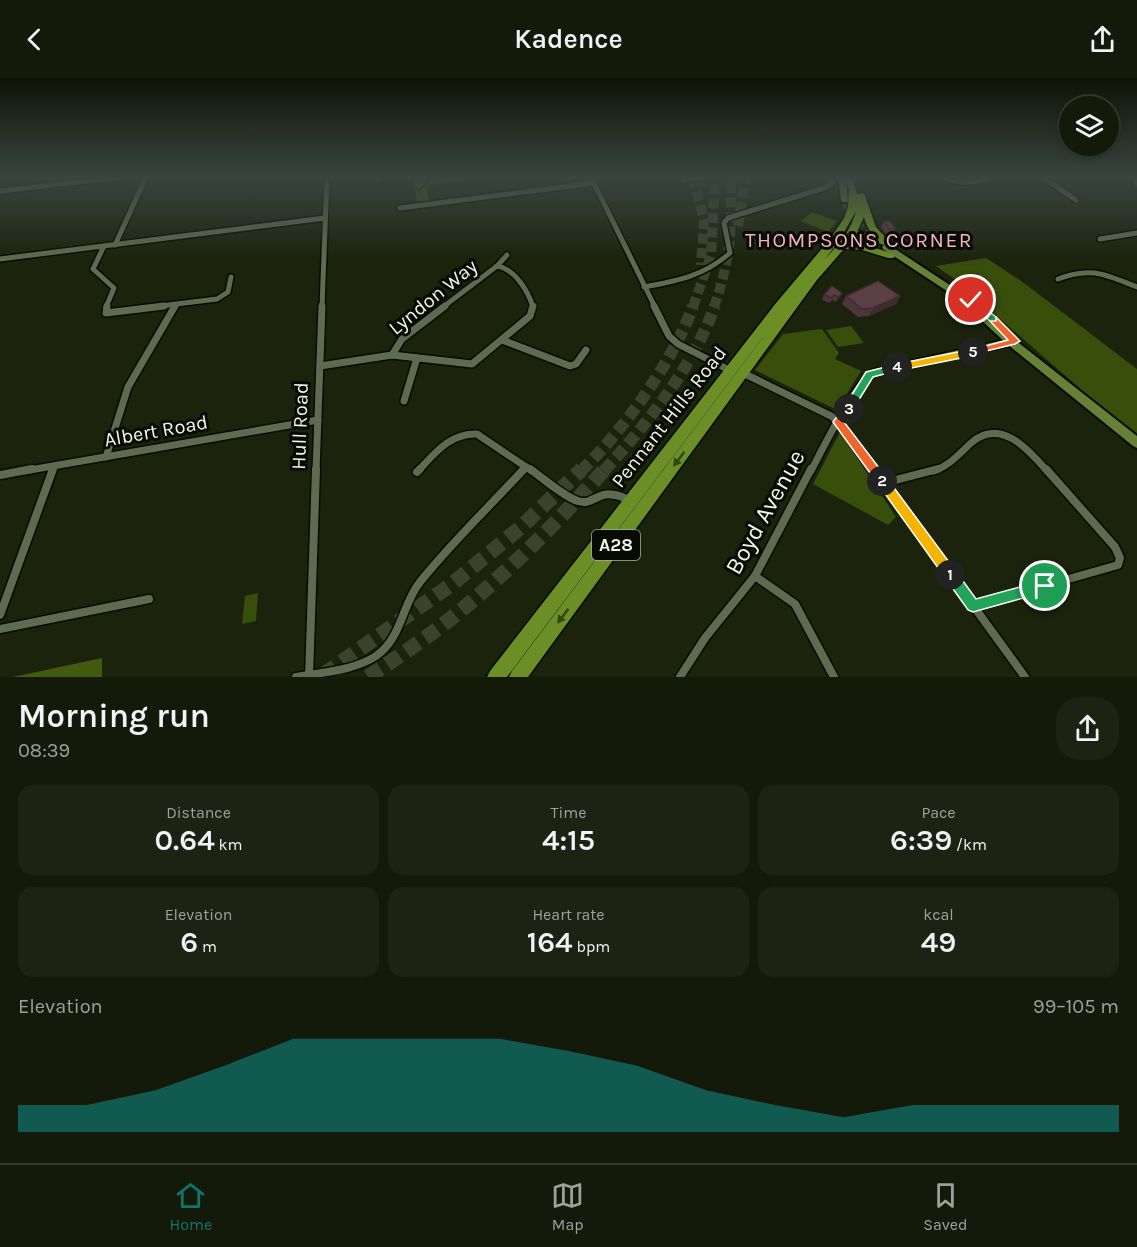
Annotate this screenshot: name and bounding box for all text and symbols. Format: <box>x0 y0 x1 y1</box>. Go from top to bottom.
icon: back <box>18 23 51 56</box>
text: Kadence <box>514 23 623 55</box>
icon: share <box>1086 23 1119 56</box>
map controls <box>1059 96 1119 156</box>
button: layers <box>1059 96 1119 156</box>
district label: THOMPSONS CORNER <box>745 228 973 252</box>
street label: Lyndon Way <box>384 254 482 340</box>
pin <box>945 274 996 325</box>
icon: check <box>954 283 987 316</box>
pin: 5 <box>958 337 988 367</box>
street label: Pennant Hills Road <box>607 342 731 492</box>
text: 5 <box>968 342 978 361</box>
pin: 4 <box>882 352 912 382</box>
text: 4 <box>892 357 902 376</box>
street label: Hull Road <box>287 382 313 470</box>
pin: 3 <box>834 394 864 424</box>
text: 3 <box>844 399 854 418</box>
street label: Albert Road <box>102 411 210 451</box>
street label: Boyd Avenue <box>719 445 811 579</box>
one-way arrow <box>673 451 685 467</box>
pin: 2 <box>867 466 897 496</box>
text: 2 <box>877 471 887 490</box>
road number: A28 <box>592 530 640 560</box>
pin: 1 <box>935 560 965 590</box>
pin <box>1019 560 1070 611</box>
text: 1 <box>947 565 953 584</box>
icon: arrive <box>1028 569 1061 602</box>
one-way arrow <box>556 608 569 624</box>
text: Morning run <box>18 697 210 735</box>
button: share <box>1056 697 1119 760</box>
text: 08:39 <box>18 739 70 762</box>
text: Distance <box>166 803 231 822</box>
text: Time <box>551 803 586 822</box>
text: Pace <box>921 803 956 822</box>
text: 0.64 <box>154 822 215 858</box>
text: 4:15 <box>542 822 595 858</box>
text: 6:39 <box>890 822 952 858</box>
text: km <box>215 835 243 854</box>
text: /km <box>952 835 987 854</box>
text: Elevation <box>165 905 232 924</box>
text: Heart rate <box>532 905 605 924</box>
text: kcal <box>923 905 954 924</box>
text: 6 <box>180 924 198 960</box>
text: 164 <box>527 924 573 960</box>
text: 49 <box>921 924 956 960</box>
text: m <box>198 937 217 956</box>
text: bpm <box>573 937 610 956</box>
text: Elevation <box>18 995 103 1018</box>
text: 99–105 m <box>1033 995 1119 1018</box>
tab: Home <box>170 1179 212 1234</box>
tab: Map <box>551 1179 584 1234</box>
tab: Saved <box>923 1179 967 1234</box>

